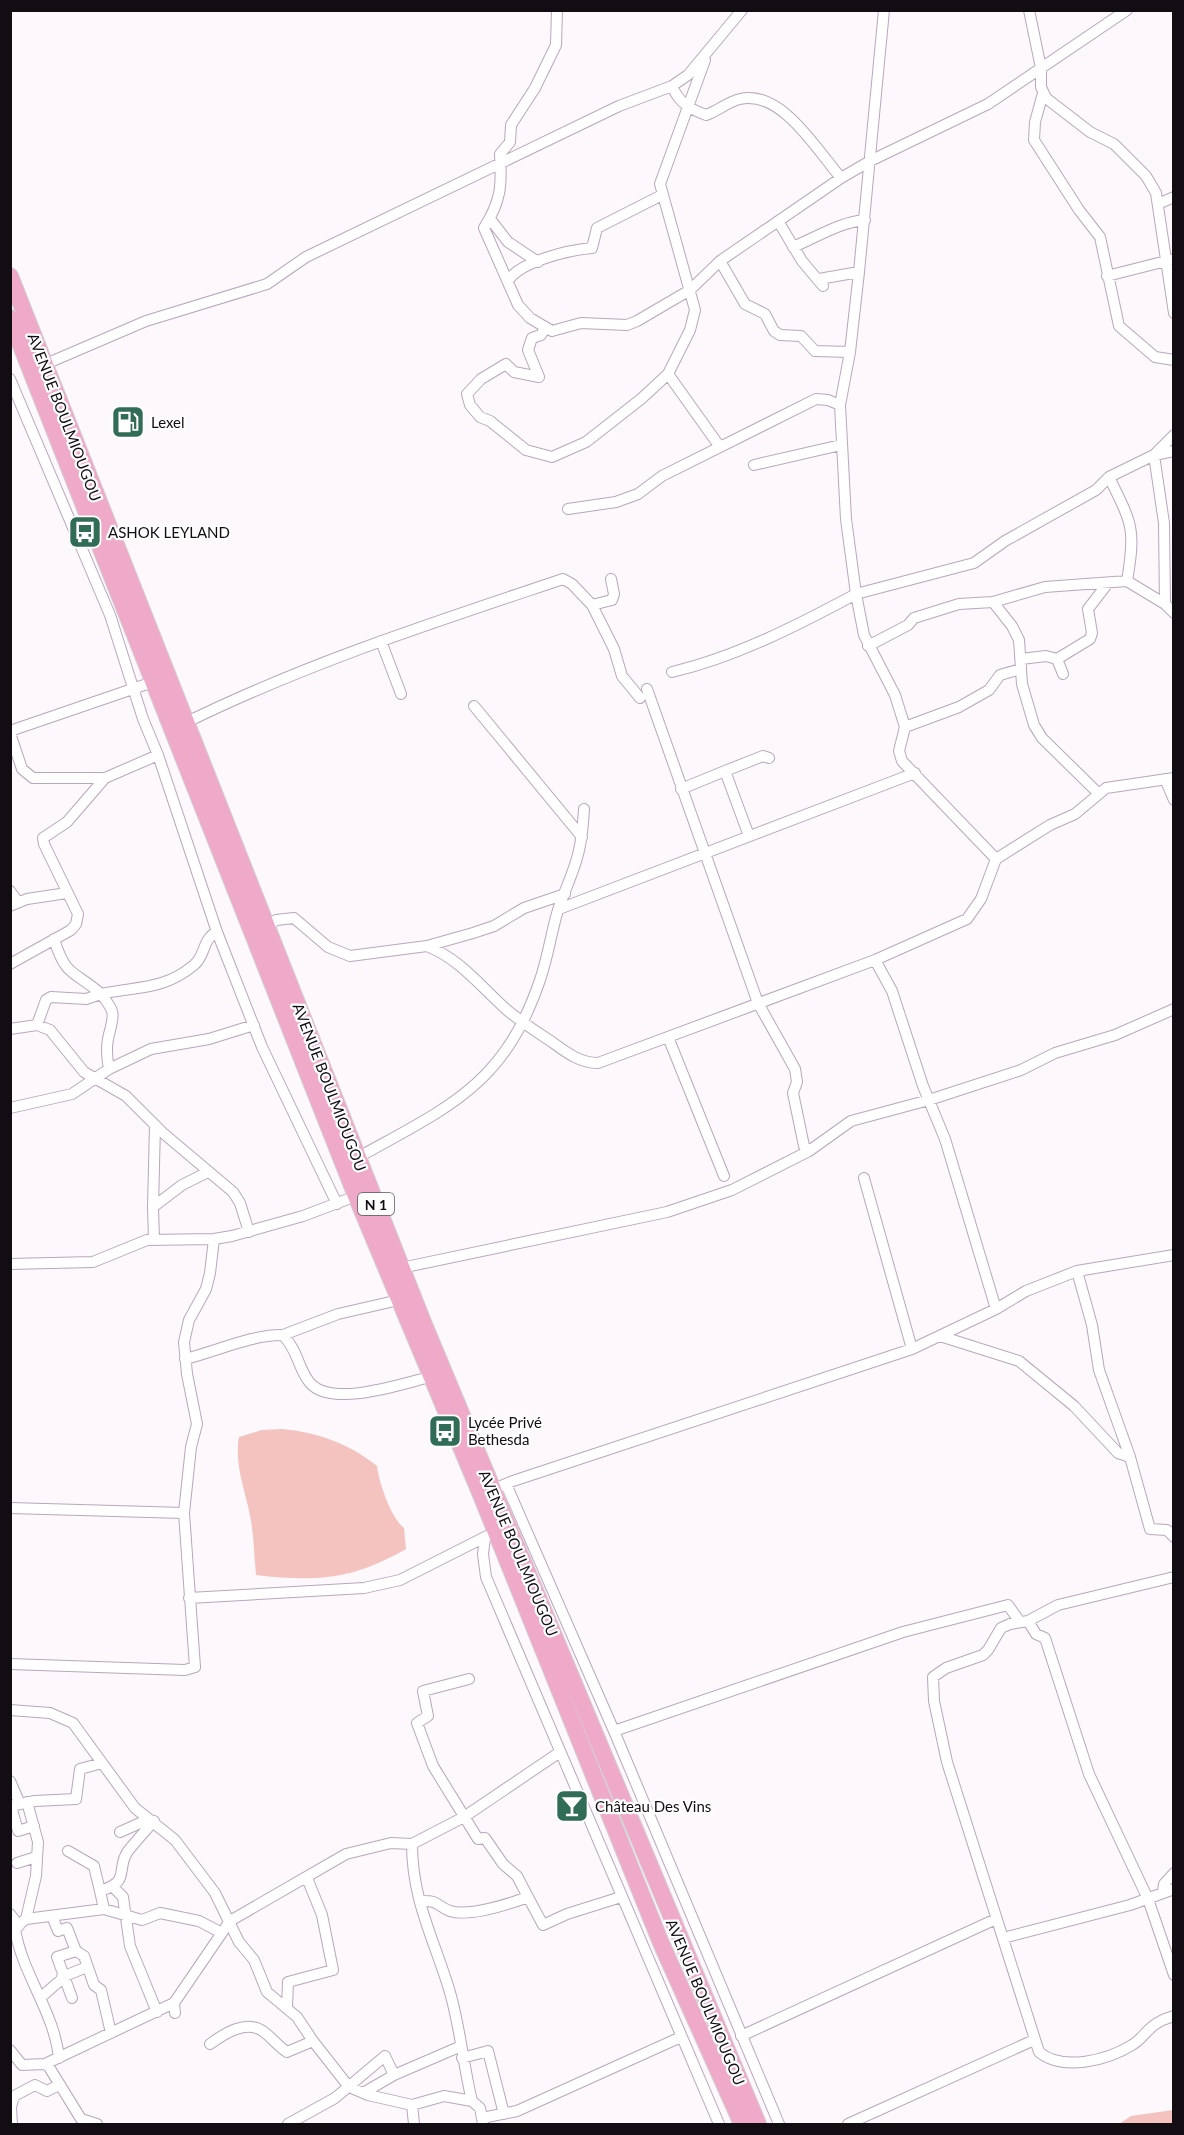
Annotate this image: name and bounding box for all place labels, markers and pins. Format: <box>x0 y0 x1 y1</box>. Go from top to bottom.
fuel station icon: Lexel <box>110 404 146 440</box>
place label: Lexel <box>151 413 185 431</box>
bus stop icon: ASHOK LEYLAND <box>67 514 103 550</box>
place label: ASHOK LEYLAND <box>108 523 230 541</box>
bus stop icon: Lycée Privé Bethesda <box>427 1413 463 1449</box>
place label: Lycée Privé Bethesda <box>468 1413 542 1448</box>
bar icon: Château Des Vins <box>554 1788 590 1824</box>
place label: Château Des Vins <box>595 1797 711 1815</box>

